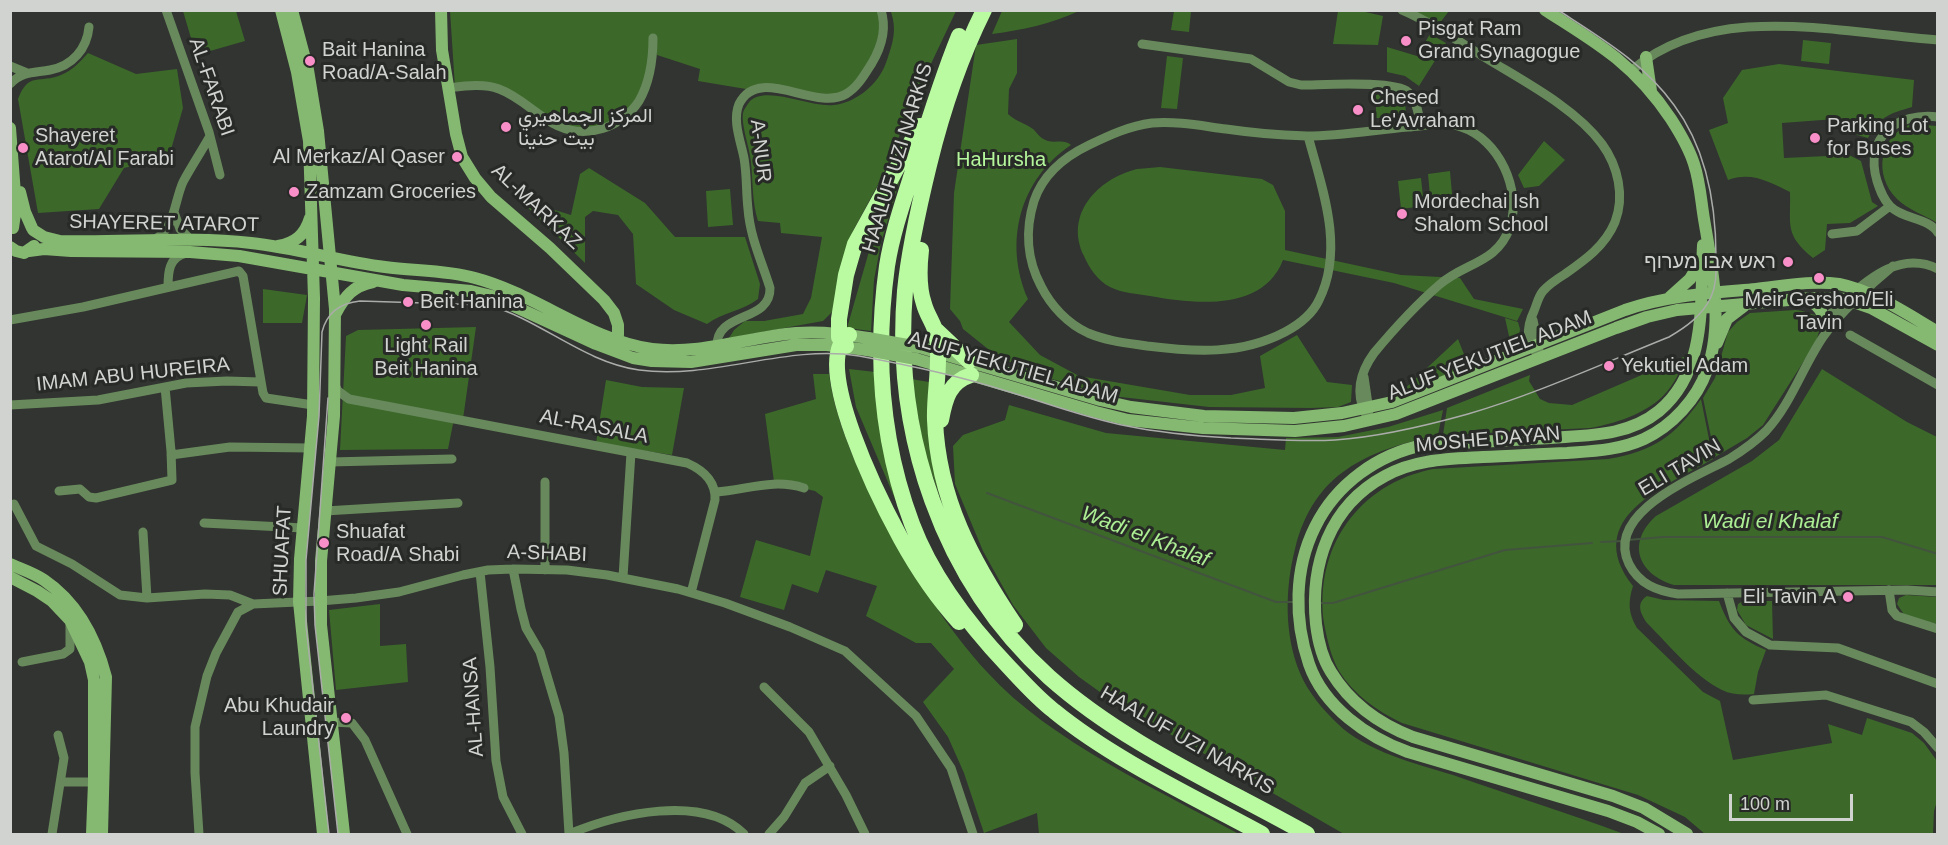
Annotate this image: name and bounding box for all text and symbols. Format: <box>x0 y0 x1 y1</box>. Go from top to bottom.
place label: Pisgat Ram Grand Synagogue <box>1418 17 1580 64</box>
marker: Pisgat Ram Grand Synagogue <box>1399 34 1413 48</box>
street label: AL-FARABI <box>183 35 239 139</box>
place label: Bait Hanina Road/A-Salah <box>322 38 447 85</box>
marker: Bait Hanina Road/A-Salah <box>303 54 317 68</box>
street label: HAALUF UZI NARKIS <box>858 60 938 256</box>
place label: Chesed Le'Avraham <box>1370 86 1476 133</box>
marker: Chesed Le'Avraham <box>1351 103 1365 117</box>
place label: المركز الجماهيري بيت حنينا <box>518 104 652 151</box>
place label: Parking Lot for Buses <box>1827 114 1928 161</box>
street label: A-NUR <box>744 118 776 184</box>
marker: المركز الجماهيري بيت حنينا <box>499 120 513 134</box>
place label: Shayeret Atarot/Al Farabi <box>35 124 174 171</box>
marker: Parking Lot for Buses <box>1808 131 1822 145</box>
marker: Shayeret Atarot/Al Farabi <box>16 141 30 155</box>
place label: Al Merkaz/Al Qaser <box>273 145 445 169</box>
park label: HaHursha <box>956 148 1046 172</box>
marker: Al Merkaz/Al Qaser <box>450 150 464 164</box>
street label: AL-MARKAZ <box>486 159 586 255</box>
place label: Zamzam Groceries <box>306 180 476 204</box>
marker: Zamzam Groceries <box>287 185 301 199</box>
place label: Mordechai Ish Shalom School <box>1414 190 1549 237</box>
marker: Mordechai Ish Shalom School <box>1395 207 1409 221</box>
street label: SHAYERET ATAROT <box>69 210 259 238</box>
place label: ראש אבו מערוף <box>1644 250 1776 274</box>
marker: ראש אבו מערוף <box>1781 255 1795 269</box>
marker: Meir Gershon/Eli Tavin <box>1812 271 1826 285</box>
place label: Meir Gershon/Eli Tavin <box>1745 288 1893 335</box>
place label: Beit Hanina <box>420 290 523 314</box>
marker: Beit Hanina <box>401 295 415 309</box>
street label: ALUF YEKUTIEL ADAM <box>1385 306 1595 406</box>
marker: Light Rail Beit Hanina <box>419 318 433 332</box>
street label: ALUF YEKUTIEL ADAM <box>906 327 1120 409</box>
place label: Light Rail Beit Hanina <box>374 334 478 381</box>
street label: IMAM ABU HUREIRA <box>35 353 231 397</box>
place label: Yekutiel Adam <box>1621 354 1748 378</box>
marker: Yekutiel Adam <box>1602 359 1616 373</box>
street label: AL-RASALA <box>538 405 650 449</box>
street label: MOSHE DAYAN <box>1415 422 1561 458</box>
street label: ELI TAVIN <box>1635 434 1725 502</box>
water label: Wadi el Khalaf <box>1077 501 1213 573</box>
street label: SHUAFAT <box>269 505 297 597</box>
water label: Wadi el Khalaf <box>1702 509 1838 535</box>
place label: Shuafat Road/A Shabi <box>336 520 459 567</box>
marker: Shuafat Road/A Shabi <box>317 536 331 550</box>
street label: A-SHABI <box>507 541 587 567</box>
place label: Eli Tavin A <box>1743 585 1836 609</box>
marker: Eli Tavin A <box>1841 590 1855 604</box>
street label: AL-HANSA <box>459 656 489 758</box>
street label: HAALUF UZI NARKIS <box>1096 681 1278 801</box>
place label: Abu Khudair Laundry <box>224 694 334 741</box>
marker: Abu Khudair Laundry <box>339 711 353 725</box>
scale bar <box>1732 782 1856 820</box>
text: 100 m <box>1740 794 1790 814</box>

